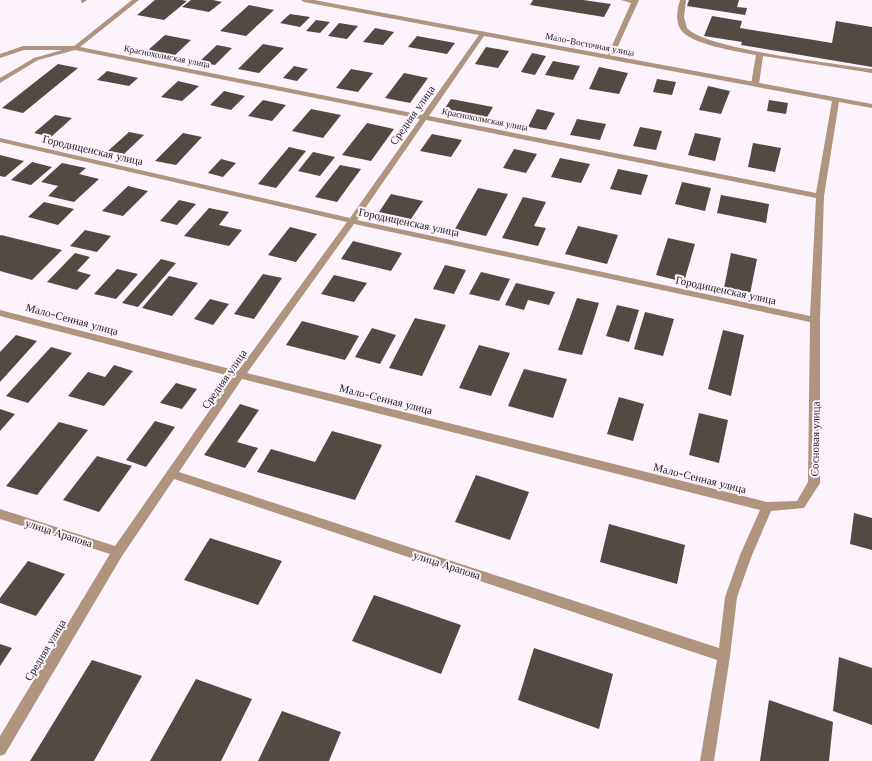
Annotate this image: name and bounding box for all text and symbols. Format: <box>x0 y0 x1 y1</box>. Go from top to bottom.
street label: Мало-Восточная улица <box>545 30 635 58</box>
street label: Краснохолмская улица <box>123 42 211 70</box>
street label: Средняя улица <box>386 82 438 147</box>
street label: Краснохолмская улица <box>441 105 529 133</box>
street label: Городищенская улица <box>41 132 145 168</box>
street label: Городищенская улица <box>357 204 461 240</box>
street label: Городищенская улица <box>674 272 778 308</box>
street label: Мало-Сенная улица <box>24 300 120 338</box>
street label: Средняя улица <box>198 346 250 411</box>
street label: Мало-Сенная улица <box>338 381 434 417</box>
street label: Сосновая улица <box>807 401 823 476</box>
street label: Мало-Сенная улица <box>652 460 748 496</box>
street label: улица Арапова <box>24 516 94 550</box>
street label: улица Арапова <box>412 548 482 582</box>
street label: Средняя улица <box>21 617 69 683</box>

